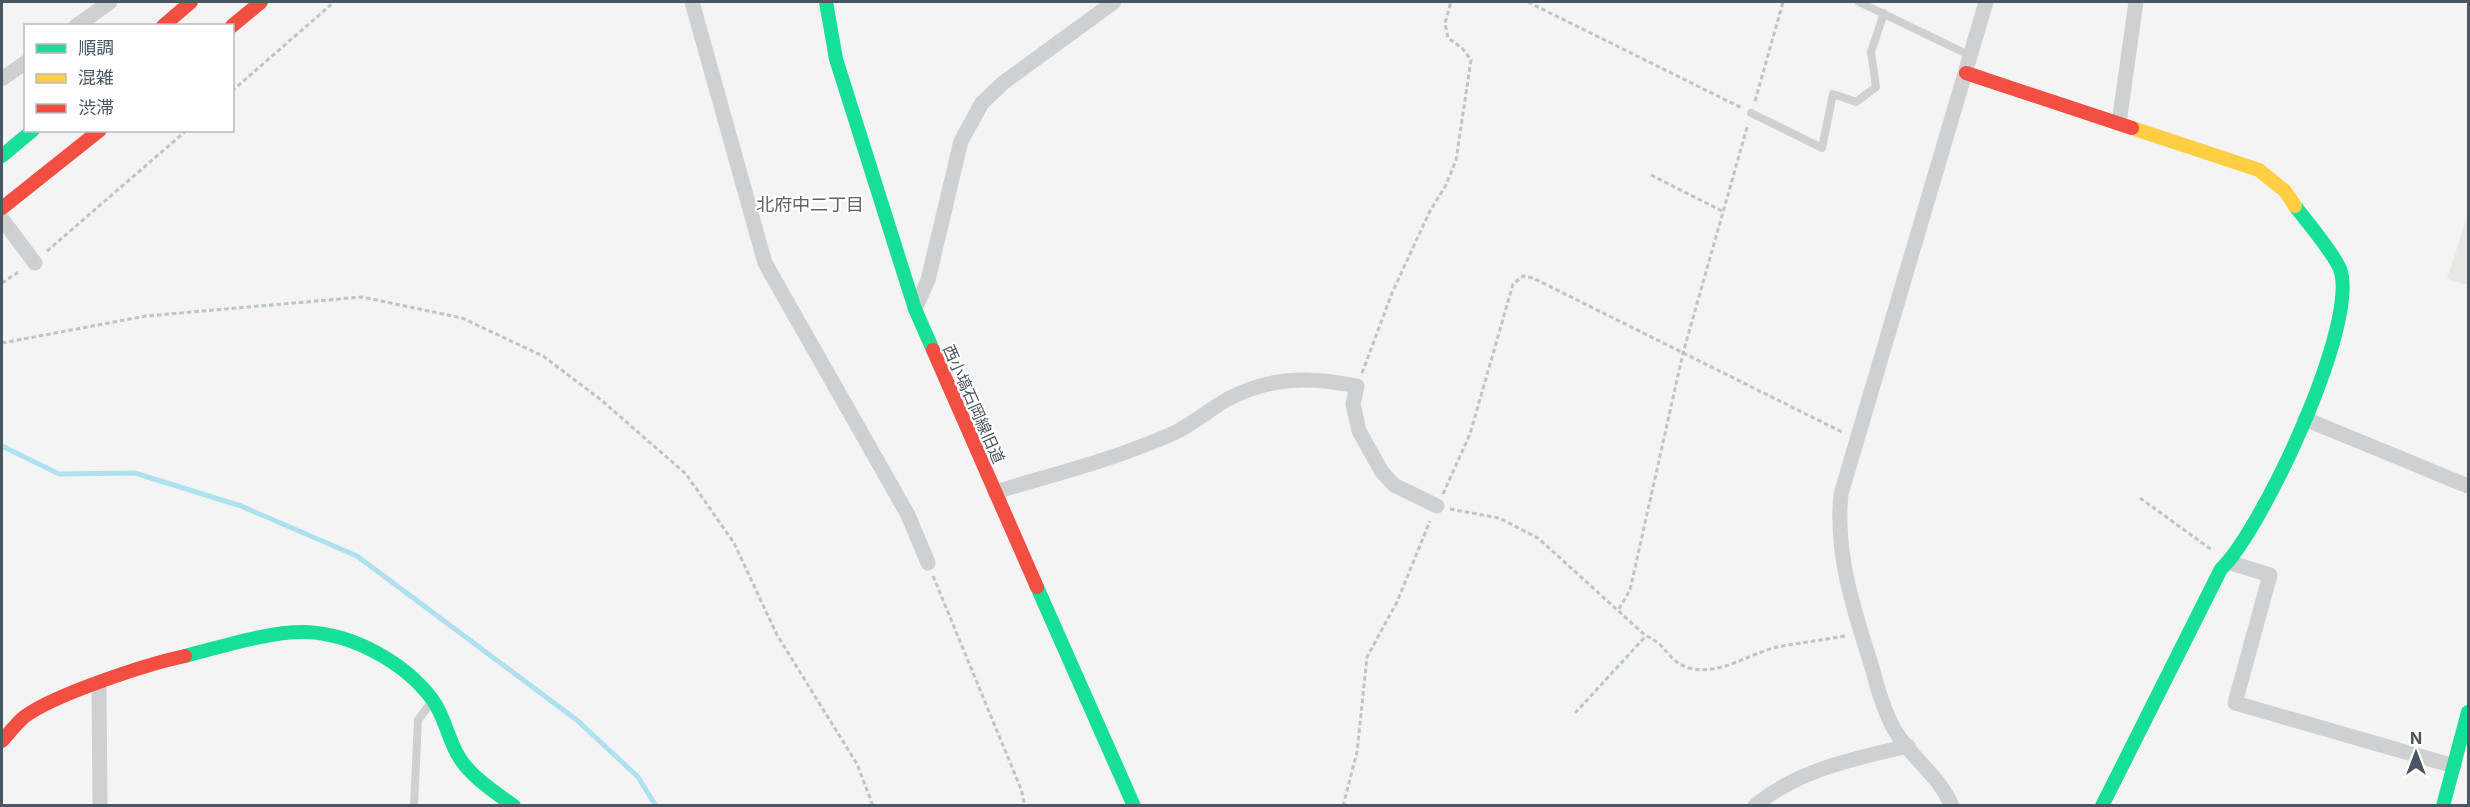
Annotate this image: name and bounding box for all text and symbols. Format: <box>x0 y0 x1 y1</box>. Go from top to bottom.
legend <box>24 24 234 132</box>
text: 順調 <box>78 37 114 58</box>
text: 混雑 <box>78 67 114 88</box>
text: 渋滞 <box>78 97 114 118</box>
district label: 北府中二丁目 <box>756 194 864 215</box>
street label: 西小塙石岡線旧道 <box>939 341 1009 467</box>
north arrow <box>2386 723 2446 783</box>
text: N <box>2410 728 2422 748</box>

